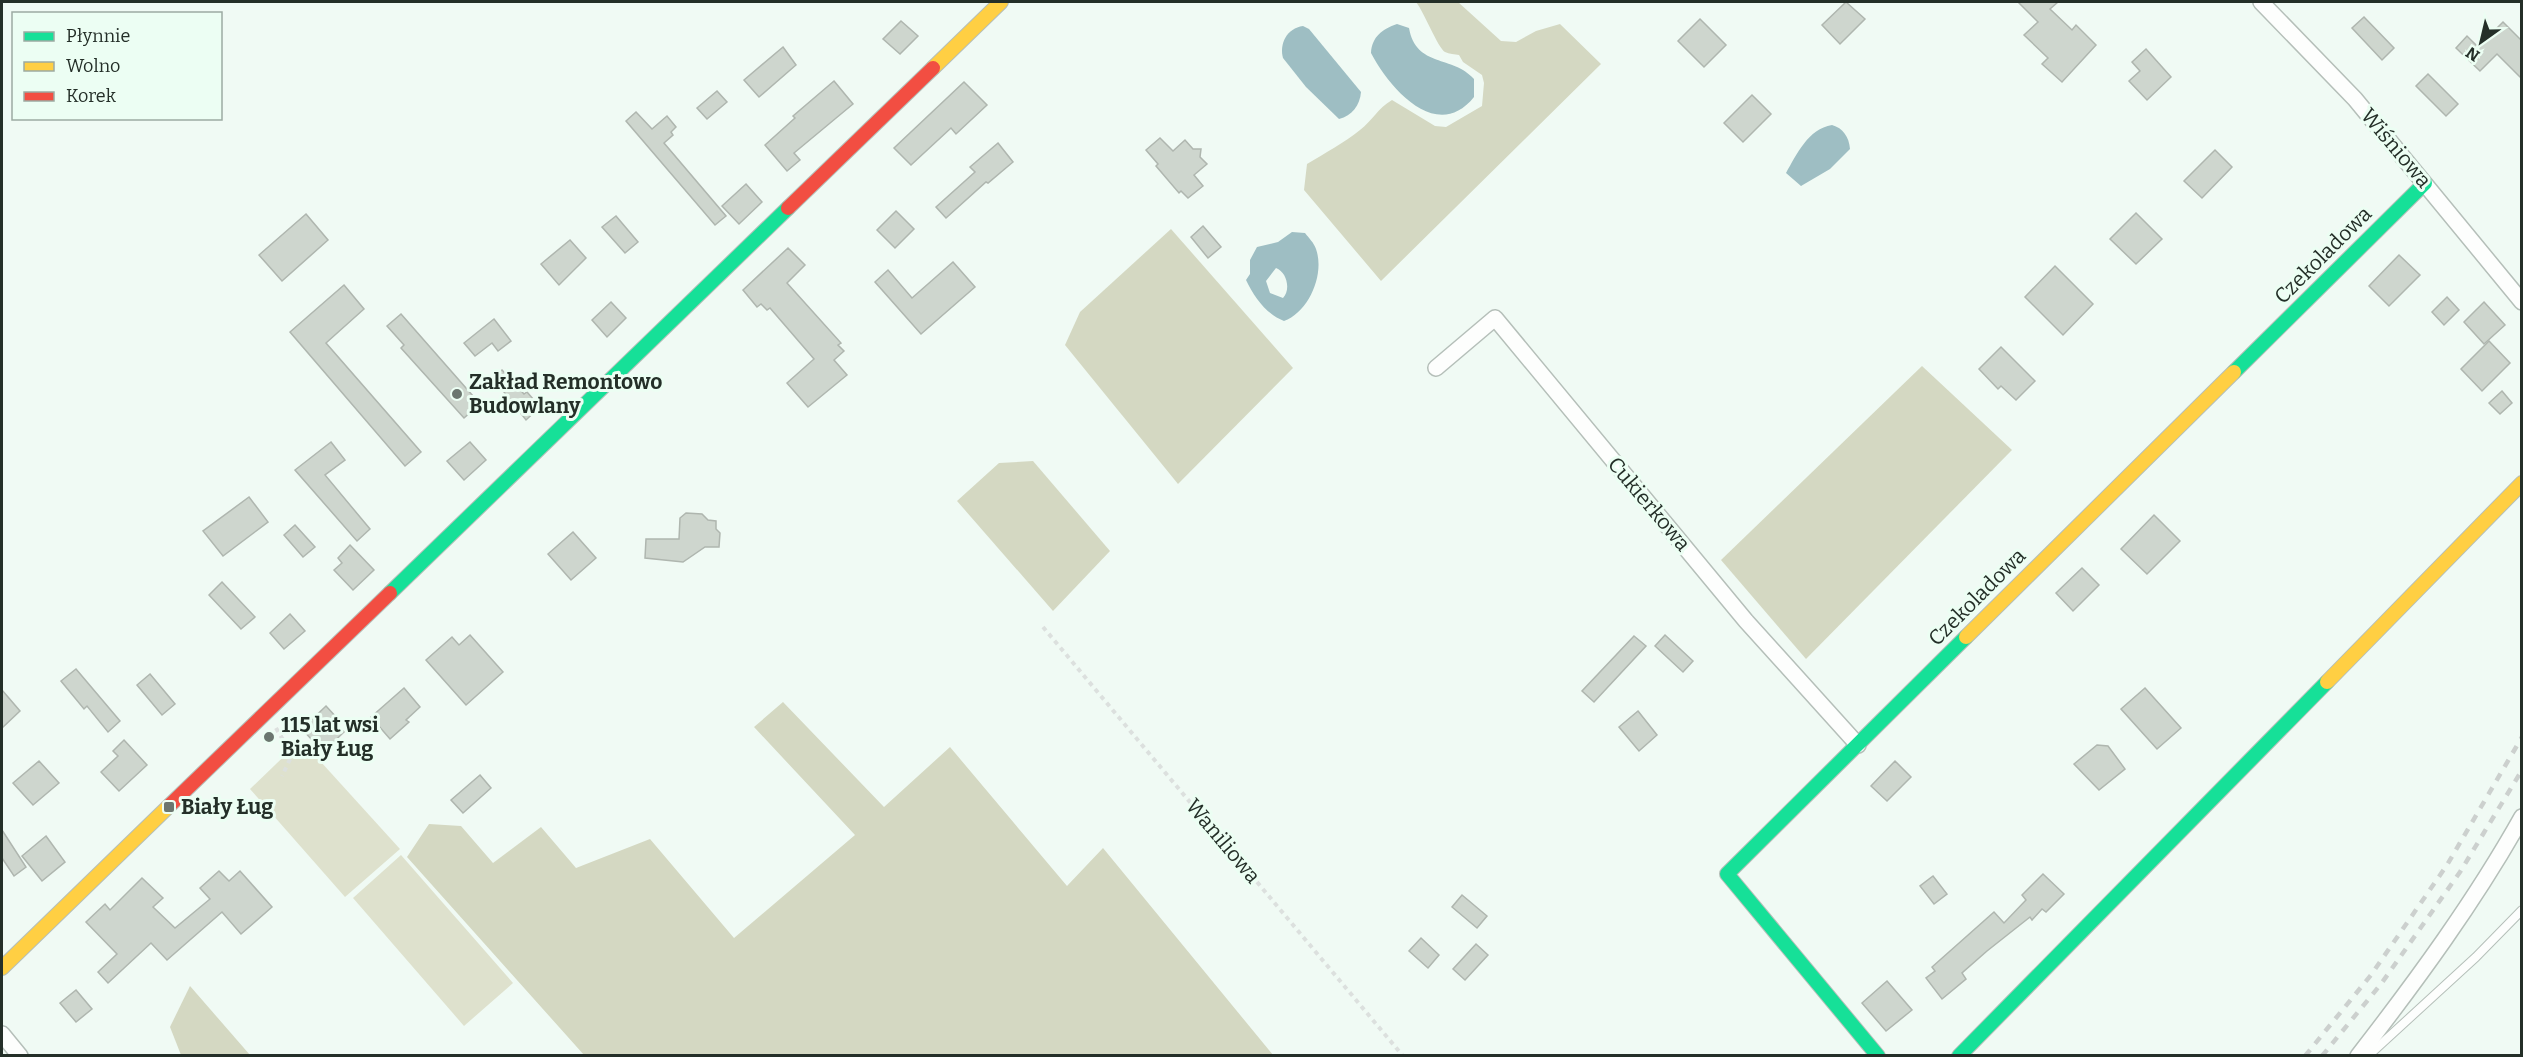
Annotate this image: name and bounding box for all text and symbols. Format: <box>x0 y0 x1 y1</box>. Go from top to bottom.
legend <box>12 12 222 120</box>
north arrow <box>2451 12 2511 72</box>
text: Płynnie <box>66 25 130 47</box>
text: N <box>2462 43 2483 65</box>
text: Wolno <box>66 55 120 77</box>
text: Korek <box>66 85 117 107</box>
street label: Wiśniowa <box>2355 103 2437 194</box>
street label: Czekoladowa <box>2269 201 2377 309</box>
place label: Zakład Remontowo Budowlany <box>469 369 662 419</box>
marker: Zakład Remontowo Budowlany <box>450 387 464 401</box>
street label: Cukierkowa <box>1602 452 1696 557</box>
street label: Czekoladowa <box>1923 543 2031 651</box>
place label: 115 lat wsi Biały Ług <box>281 712 379 762</box>
marker: 115 lat wsi Biały Ług <box>262 730 276 744</box>
street label: Waniliowa <box>1180 793 1266 889</box>
place label: Biały Ług <box>181 794 273 820</box>
marker: Biały Ług <box>162 800 176 814</box>

